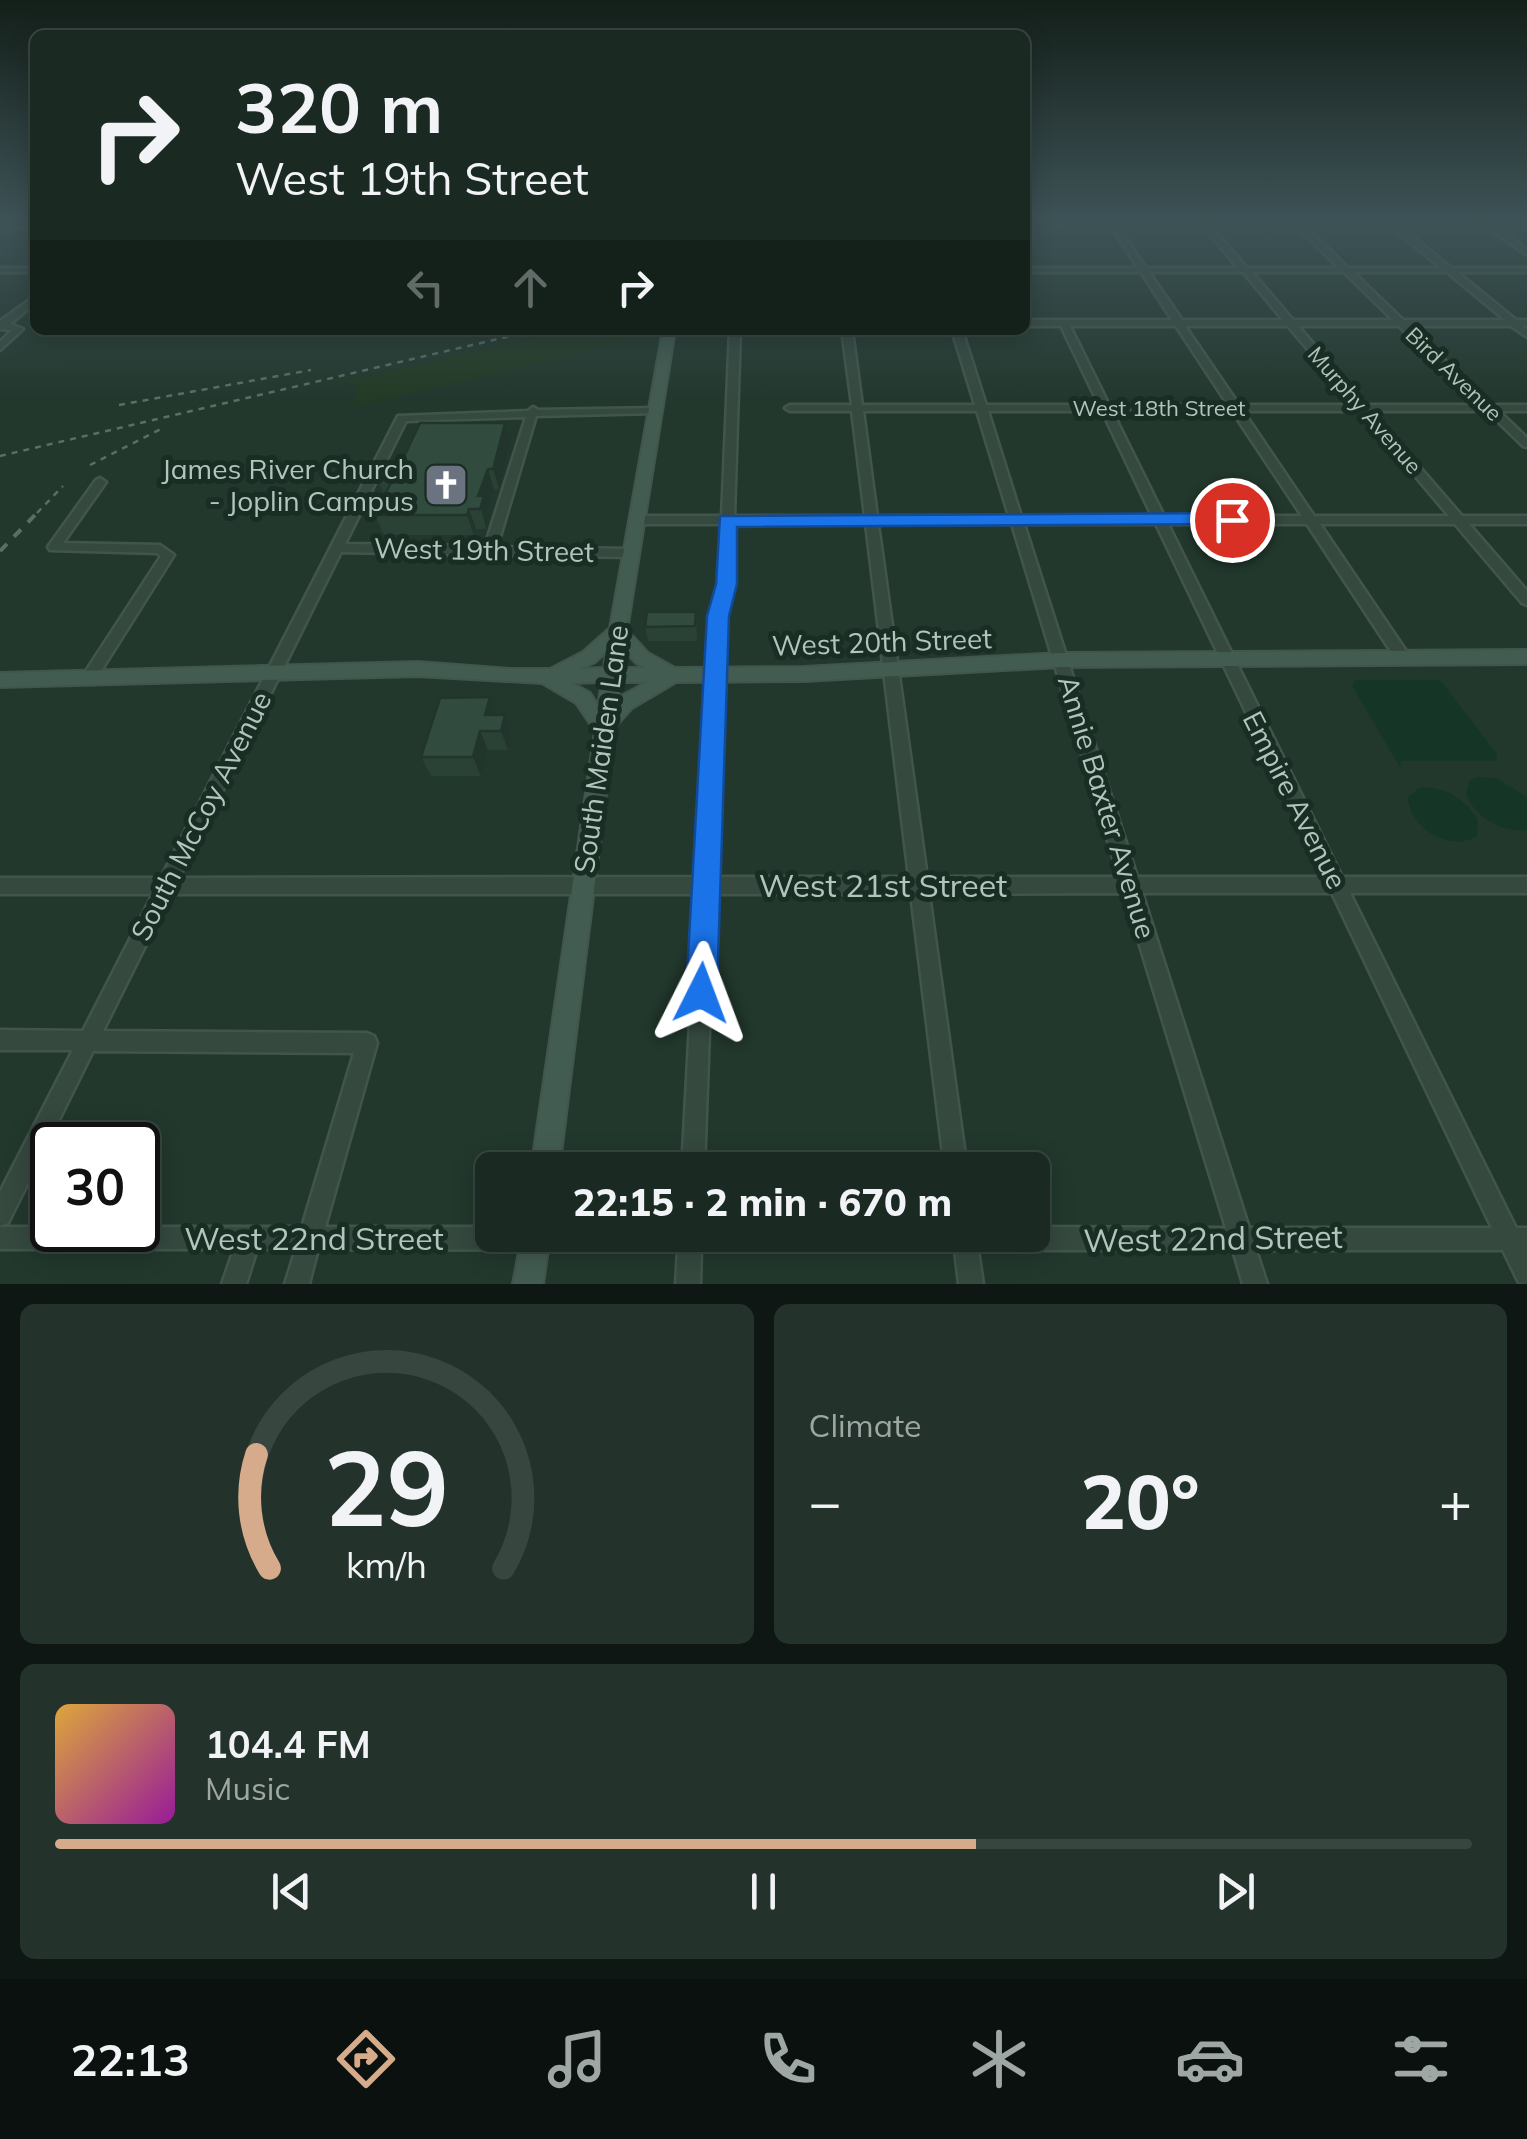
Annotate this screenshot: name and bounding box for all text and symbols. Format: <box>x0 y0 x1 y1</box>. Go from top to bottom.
text: 320 m <box>235 63 443 151</box>
icon: right <box>70 70 200 200</box>
text: West 19th Street <box>235 150 589 206</box>
icon: left <box>398 260 453 315</box>
icon: ahead <box>503 260 558 315</box>
icon: right <box>608 260 663 315</box>
street label: Bird Avenue <box>1400 321 1508 427</box>
street label: Murphy Avenue <box>1302 341 1428 479</box>
street label: West 18th Street <box>1073 394 1246 422</box>
place label: James River Church - Joplin Campus <box>162 451 414 518</box>
church icon: James River Church - Joplin Campus <box>423 462 469 508</box>
pin <box>1190 478 1275 563</box>
icon: arrive <box>1205 493 1260 548</box>
street label: West 19th Street <box>374 530 595 569</box>
street label: West 20th Street <box>771 620 993 663</box>
street label: South Maiden Lane <box>566 623 635 875</box>
street label: Annie Baxter Avenue <box>1051 671 1164 943</box>
street label: South McCoy Avenue <box>123 685 278 946</box>
street label: Empire Avenue <box>1236 705 1355 894</box>
street label: West 21st Street <box>759 865 1007 905</box>
position arrow <box>649 941 753 1045</box>
speed limit sign: 30 <box>30 1122 160 1252</box>
text: 22:15 · 2 min · 670 m <box>573 1178 952 1226</box>
street label: West 22nd Street <box>1083 1216 1343 1260</box>
street label: West 22nd Street <box>184 1218 444 1258</box>
text: Climate <box>809 1405 921 1445</box>
text: 29 <box>324 1421 449 1552</box>
text: 20° <box>1081 1454 1200 1548</box>
text: − <box>809 1467 842 1536</box>
text: + <box>1439 1467 1472 1536</box>
text: km/h <box>346 1542 427 1587</box>
text: 104.4 FM <box>205 1720 371 1768</box>
text: Music <box>205 1768 290 1808</box>
icon: previous <box>264 1864 319 1919</box>
icon: pause <box>736 1864 791 1919</box>
icon: next <box>1208 1864 1263 1919</box>
icon: directions <box>331 2024 401 2094</box>
icon: music <box>542 2024 612 2094</box>
icon: phone <box>753 2024 823 2094</box>
icon: climate <box>964 2024 1034 2094</box>
icon: car <box>1175 2024 1245 2094</box>
icon: filters <box>1386 2024 1456 2094</box>
text: 22:13 <box>71 2031 190 2087</box>

